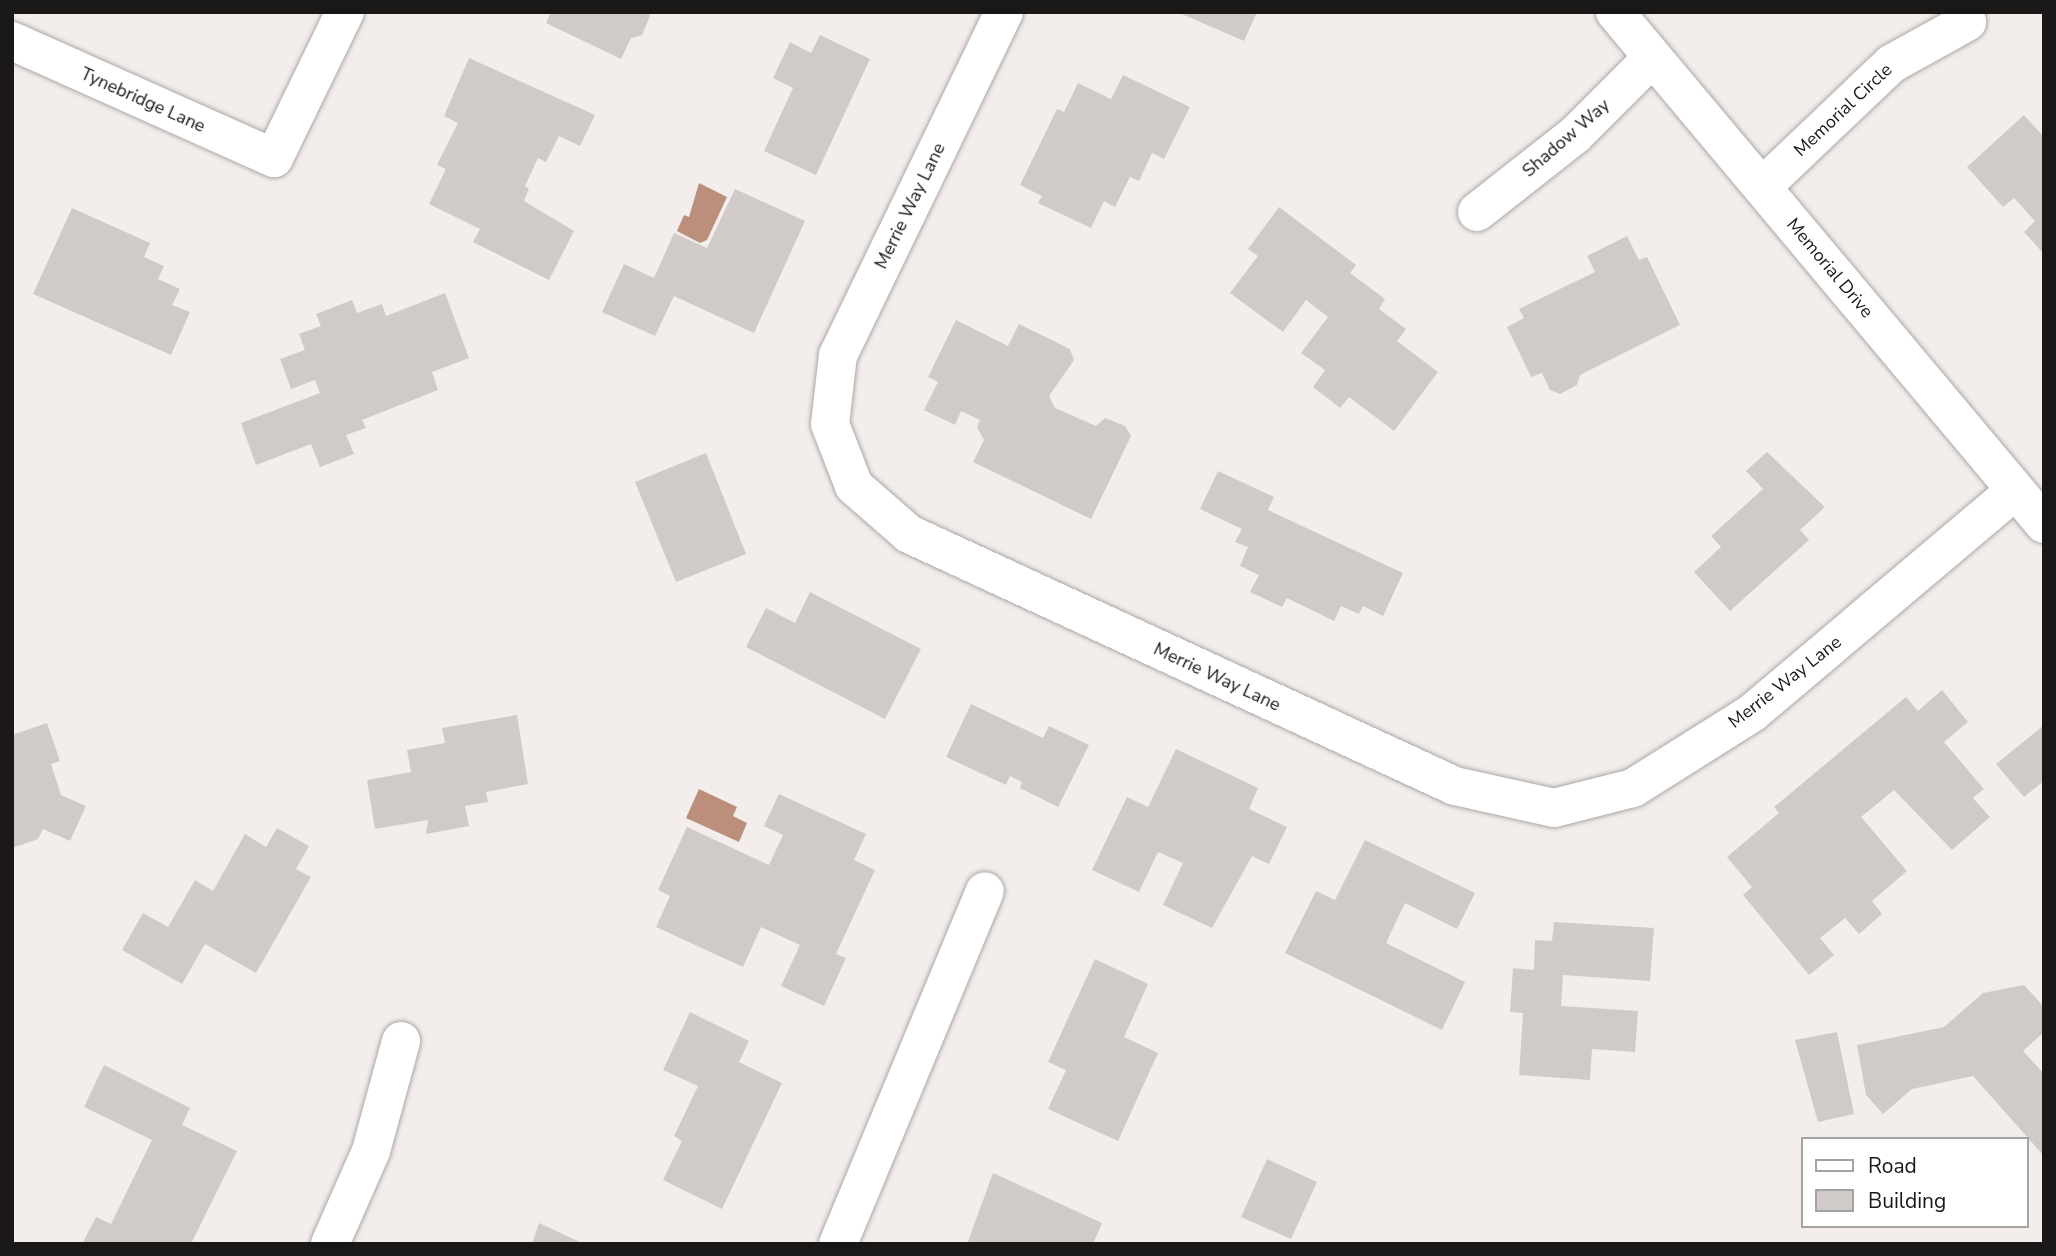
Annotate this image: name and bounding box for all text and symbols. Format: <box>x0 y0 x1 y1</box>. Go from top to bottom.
street label: Memorial Circle <box>1789 59 1897 161</box>
street label: Tynebridge Lane <box>77 63 209 137</box>
street label: Shadow Way <box>1518 94 1614 182</box>
street label: Merrie Way Lane <box>870 139 950 273</box>
street label: Memorial Drive <box>1782 214 1878 322</box>
street label: Merrie Way Lane <box>1724 631 1846 733</box>
street label: Merrie Way Lane <box>1150 638 1284 716</box>
legend <box>1800 1137 2028 1228</box>
text: Road <box>1868 1152 1917 1180</box>
text: Building <box>1868 1187 1946 1215</box>

